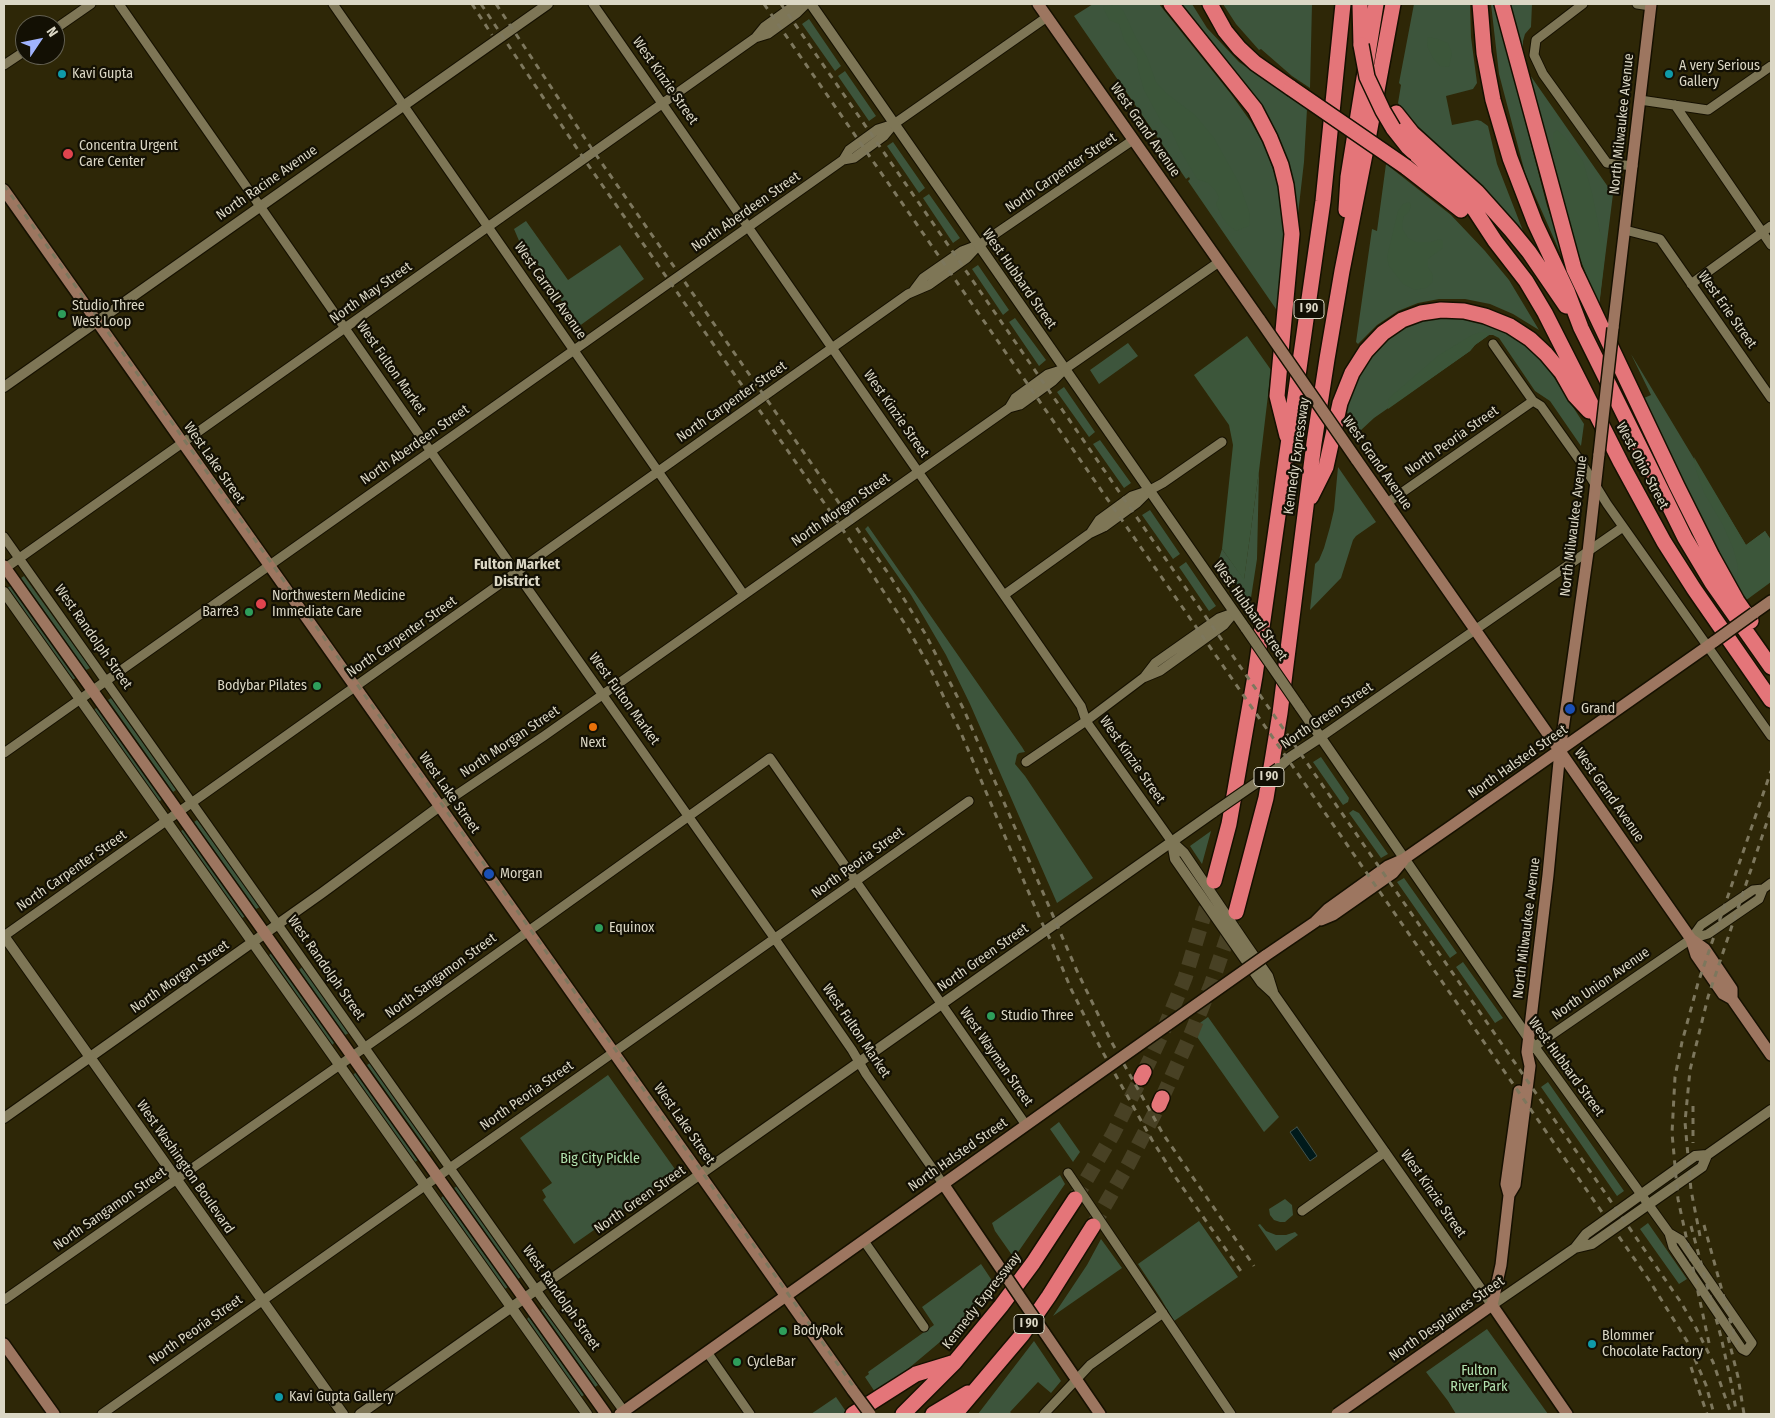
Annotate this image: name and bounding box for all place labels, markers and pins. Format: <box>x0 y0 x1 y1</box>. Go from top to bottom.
place label: A very Serious Gallery <box>1679 58 1760 90</box>
place label: Kavi Gupta <box>72 66 133 82</box>
marker: Kavi Gupta <box>56 68 68 80</box>
marker: A very Serious Gallery <box>1663 68 1675 80</box>
place label: Concentra Urgent Care Center <box>79 138 178 170</box>
marker: Concentra Urgent Care Center <box>61 147 75 161</box>
place label: Studio Three West Loop <box>72 298 145 331</box>
marker: Studio Three West Loop <box>56 308 68 320</box>
place label: Northwestern Medicine Immediate Care <box>272 588 405 620</box>
marker: Northwestern Medicine Immediate Care <box>254 597 268 611</box>
place label: Barre3 <box>202 604 239 620</box>
marker: Barre3 <box>243 606 255 618</box>
place label: Bodybar Pilates <box>217 678 307 694</box>
marker: Bodybar Pilates <box>311 680 323 692</box>
place label: Grand <box>1581 701 1615 717</box>
marker: Grand <box>1563 702 1577 716</box>
marker: Next <box>587 721 599 733</box>
place label: Next <box>580 735 606 751</box>
place label: Morgan <box>500 866 543 882</box>
marker: Morgan <box>482 867 496 881</box>
place label: Equinox <box>609 920 654 936</box>
marker: Equinox <box>593 922 605 934</box>
place label: Studio Three <box>1001 1008 1074 1024</box>
marker: Studio Three <box>985 1010 997 1022</box>
place label: BodyRok <box>793 1323 843 1339</box>
marker: BodyRok <box>777 1325 789 1337</box>
place label: Blommer Chocolate Factory <box>1602 1328 1703 1360</box>
marker: Blommer Chocolate Factory <box>1586 1338 1598 1350</box>
place label: CycleBar <box>747 1354 796 1370</box>
marker: CycleBar <box>731 1356 743 1368</box>
place label: Kavi Gupta Gallery <box>289 1389 394 1405</box>
marker: Kavi Gupta Gallery <box>273 1391 285 1403</box>

